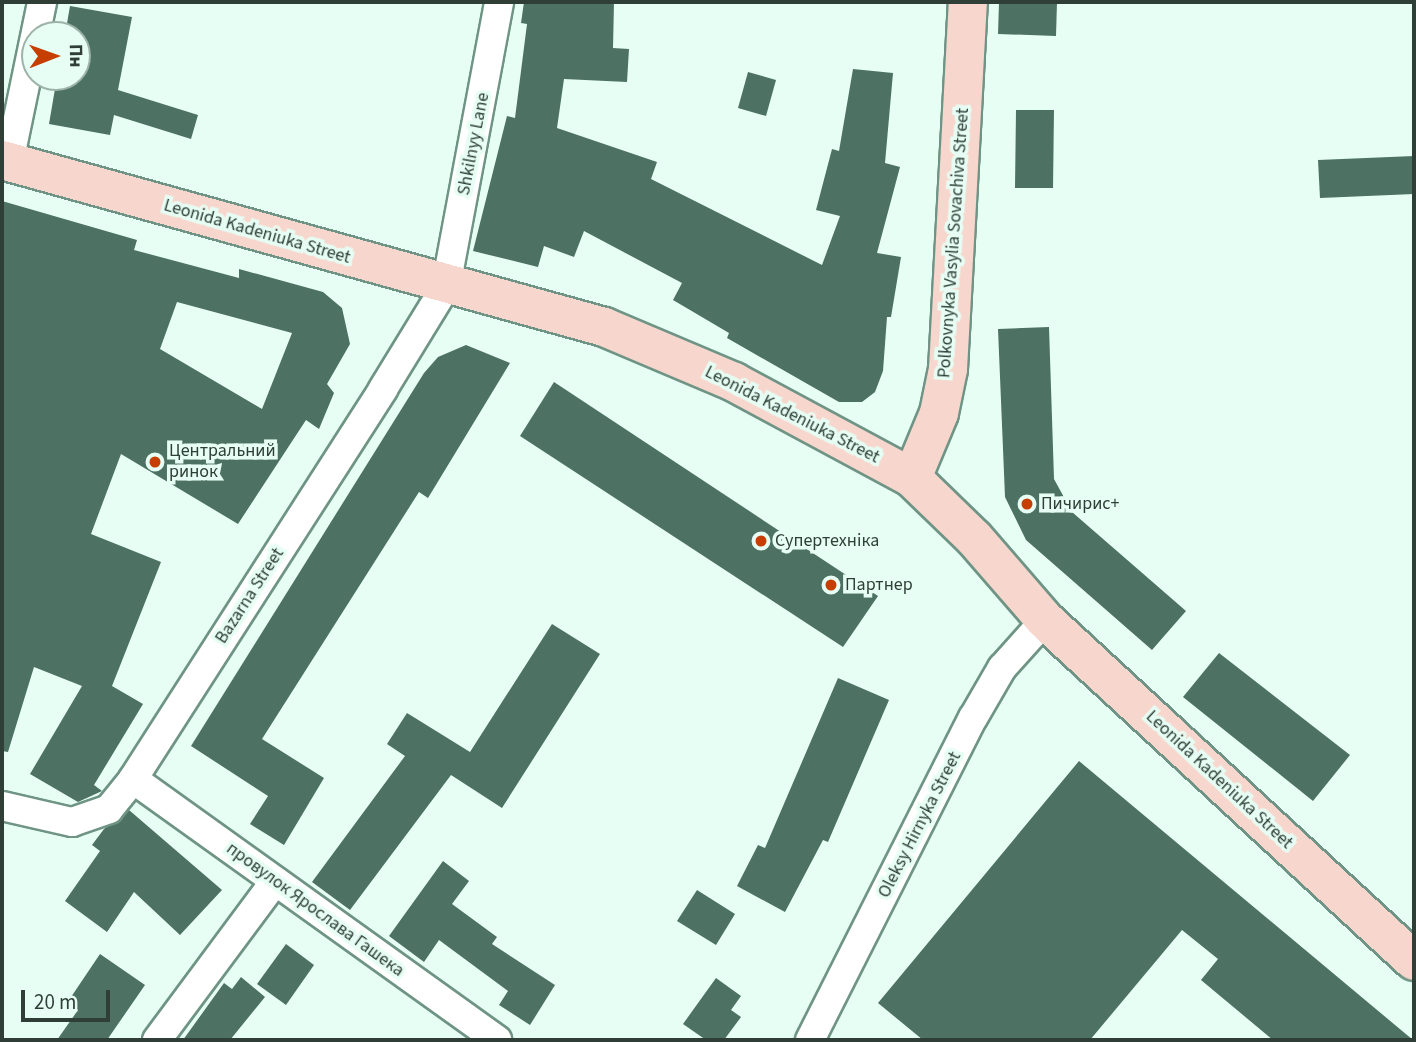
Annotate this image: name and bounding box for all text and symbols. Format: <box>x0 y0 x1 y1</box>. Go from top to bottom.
north arrow <box>21 21 91 91</box>
text: Пн <box>62 44 89 68</box>
street label: Shkilnyy Lane <box>453 91 495 197</box>
street label: Polkovnyka Vasylia Sovachiva Street <box>934 107 974 379</box>
street label: Leonida Kadeniuka Street <box>161 195 353 269</box>
street label: Leonida Kadeniuka Street <box>701 362 883 468</box>
place label: Центральний ринок <box>169 441 276 484</box>
marker: Центральний ринок <box>147 454 163 470</box>
place label: Пичирис+ <box>1041 493 1119 515</box>
marker: Пичирис+ <box>1019 496 1035 512</box>
place label: Супертехніка <box>775 530 879 552</box>
marker: Супертехніка <box>753 533 769 549</box>
street label: Bazarna Street <box>211 544 289 648</box>
place label: Партнер <box>845 574 913 596</box>
marker: Партнер <box>823 577 839 593</box>
street label: Leonida Kadeniuka Street <box>1141 706 1297 854</box>
street label: Oleksy Hirnyka Street <box>874 748 966 902</box>
street label: провулок Ярослава Гашека <box>222 838 408 982</box>
scale bar <box>24 976 114 1020</box>
text: 20 m <box>34 987 76 1017</box>

